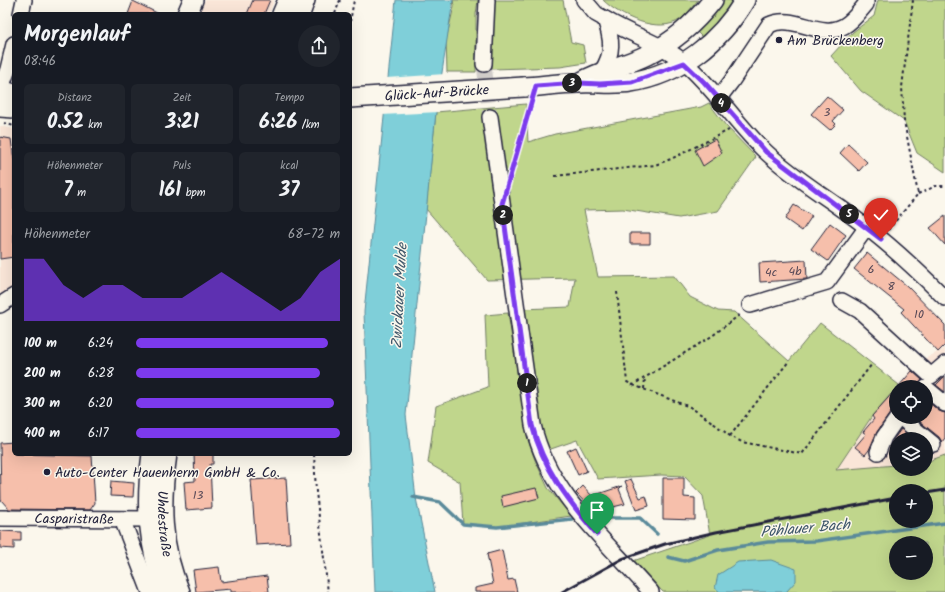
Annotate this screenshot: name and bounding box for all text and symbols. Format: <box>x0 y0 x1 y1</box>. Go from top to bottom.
text: Morgenlauf <box>24 18 129 53</box>
button: share <box>298 25 340 67</box>
place label: Am Brückenberg <box>787 30 884 52</box>
marker: Am Brückenberg <box>774 35 784 45</box>
text: 08:46 <box>24 51 56 72</box>
pin: 3 <box>562 73 582 93</box>
text: 3 <box>569 74 575 92</box>
street label: Glück-Auf-Brücke <box>384 79 490 108</box>
text: Distanz <box>57 89 92 107</box>
text: Zeit <box>173 89 191 107</box>
text: Tempo <box>274 89 304 107</box>
pin: 4 <box>711 93 731 113</box>
text: 4 <box>718 94 724 112</box>
house number: 3 <box>824 103 831 122</box>
text: 0.52 <box>47 107 84 139</box>
text: 3:21 <box>165 107 199 139</box>
text: 6:26 <box>259 107 297 139</box>
text: km <box>84 116 102 134</box>
text: /km <box>297 116 320 134</box>
text: Höhenmeter <box>47 157 102 175</box>
text: Puls <box>173 157 191 175</box>
text: kcal <box>280 157 298 175</box>
text: 7 <box>63 175 73 207</box>
text: 161 <box>158 175 181 207</box>
text: 37 <box>279 175 300 207</box>
text: m <box>73 184 86 202</box>
text: bpm <box>181 184 206 202</box>
pin <box>864 198 898 239</box>
pin: 5 <box>839 204 859 224</box>
icon: check <box>870 204 892 226</box>
pin: 2 <box>493 205 513 225</box>
text: 5 <box>846 205 852 223</box>
text: 2 <box>500 206 506 224</box>
text: Höhenmeter <box>24 224 90 245</box>
text: 68–72 m <box>288 224 340 245</box>
water label: Zwickauer Mulde <box>385 241 415 349</box>
house number: 6 <box>868 260 874 279</box>
house number: 4b <box>789 262 802 281</box>
house number: 4c <box>765 263 777 282</box>
house number: 8 <box>887 277 895 296</box>
house number: 10 <box>914 305 924 324</box>
text: 100 m <box>24 333 57 354</box>
text: 6:24 <box>88 333 113 354</box>
text: 200 m <box>24 363 61 384</box>
text: 6:28 <box>88 363 114 384</box>
pin: 1 <box>517 373 537 393</box>
text: 1 <box>525 374 529 392</box>
map controls <box>889 380 933 580</box>
button: locate <box>889 380 933 424</box>
text: 300 m <box>24 393 60 414</box>
text: 6:20 <box>88 393 112 414</box>
text: 400 m <box>24 423 60 444</box>
text: 6:17 <box>88 423 109 444</box>
button: layers <box>889 432 933 476</box>
place label: Auto-Center Hauenherm GmbH & Co. <box>55 462 280 484</box>
marker: Auto-Center Hauenherm GmbH & Co. <box>42 467 52 477</box>
button: + <box>889 484 933 528</box>
house number: 13 <box>193 486 203 505</box>
street label: Uhdestraße <box>151 490 178 560</box>
pin <box>580 493 614 534</box>
icon: arrive <box>586 499 608 521</box>
street label: Casparistraße <box>34 508 114 531</box>
water label: Pöhlauer Bach <box>759 513 853 545</box>
button: − <box>889 536 933 580</box>

